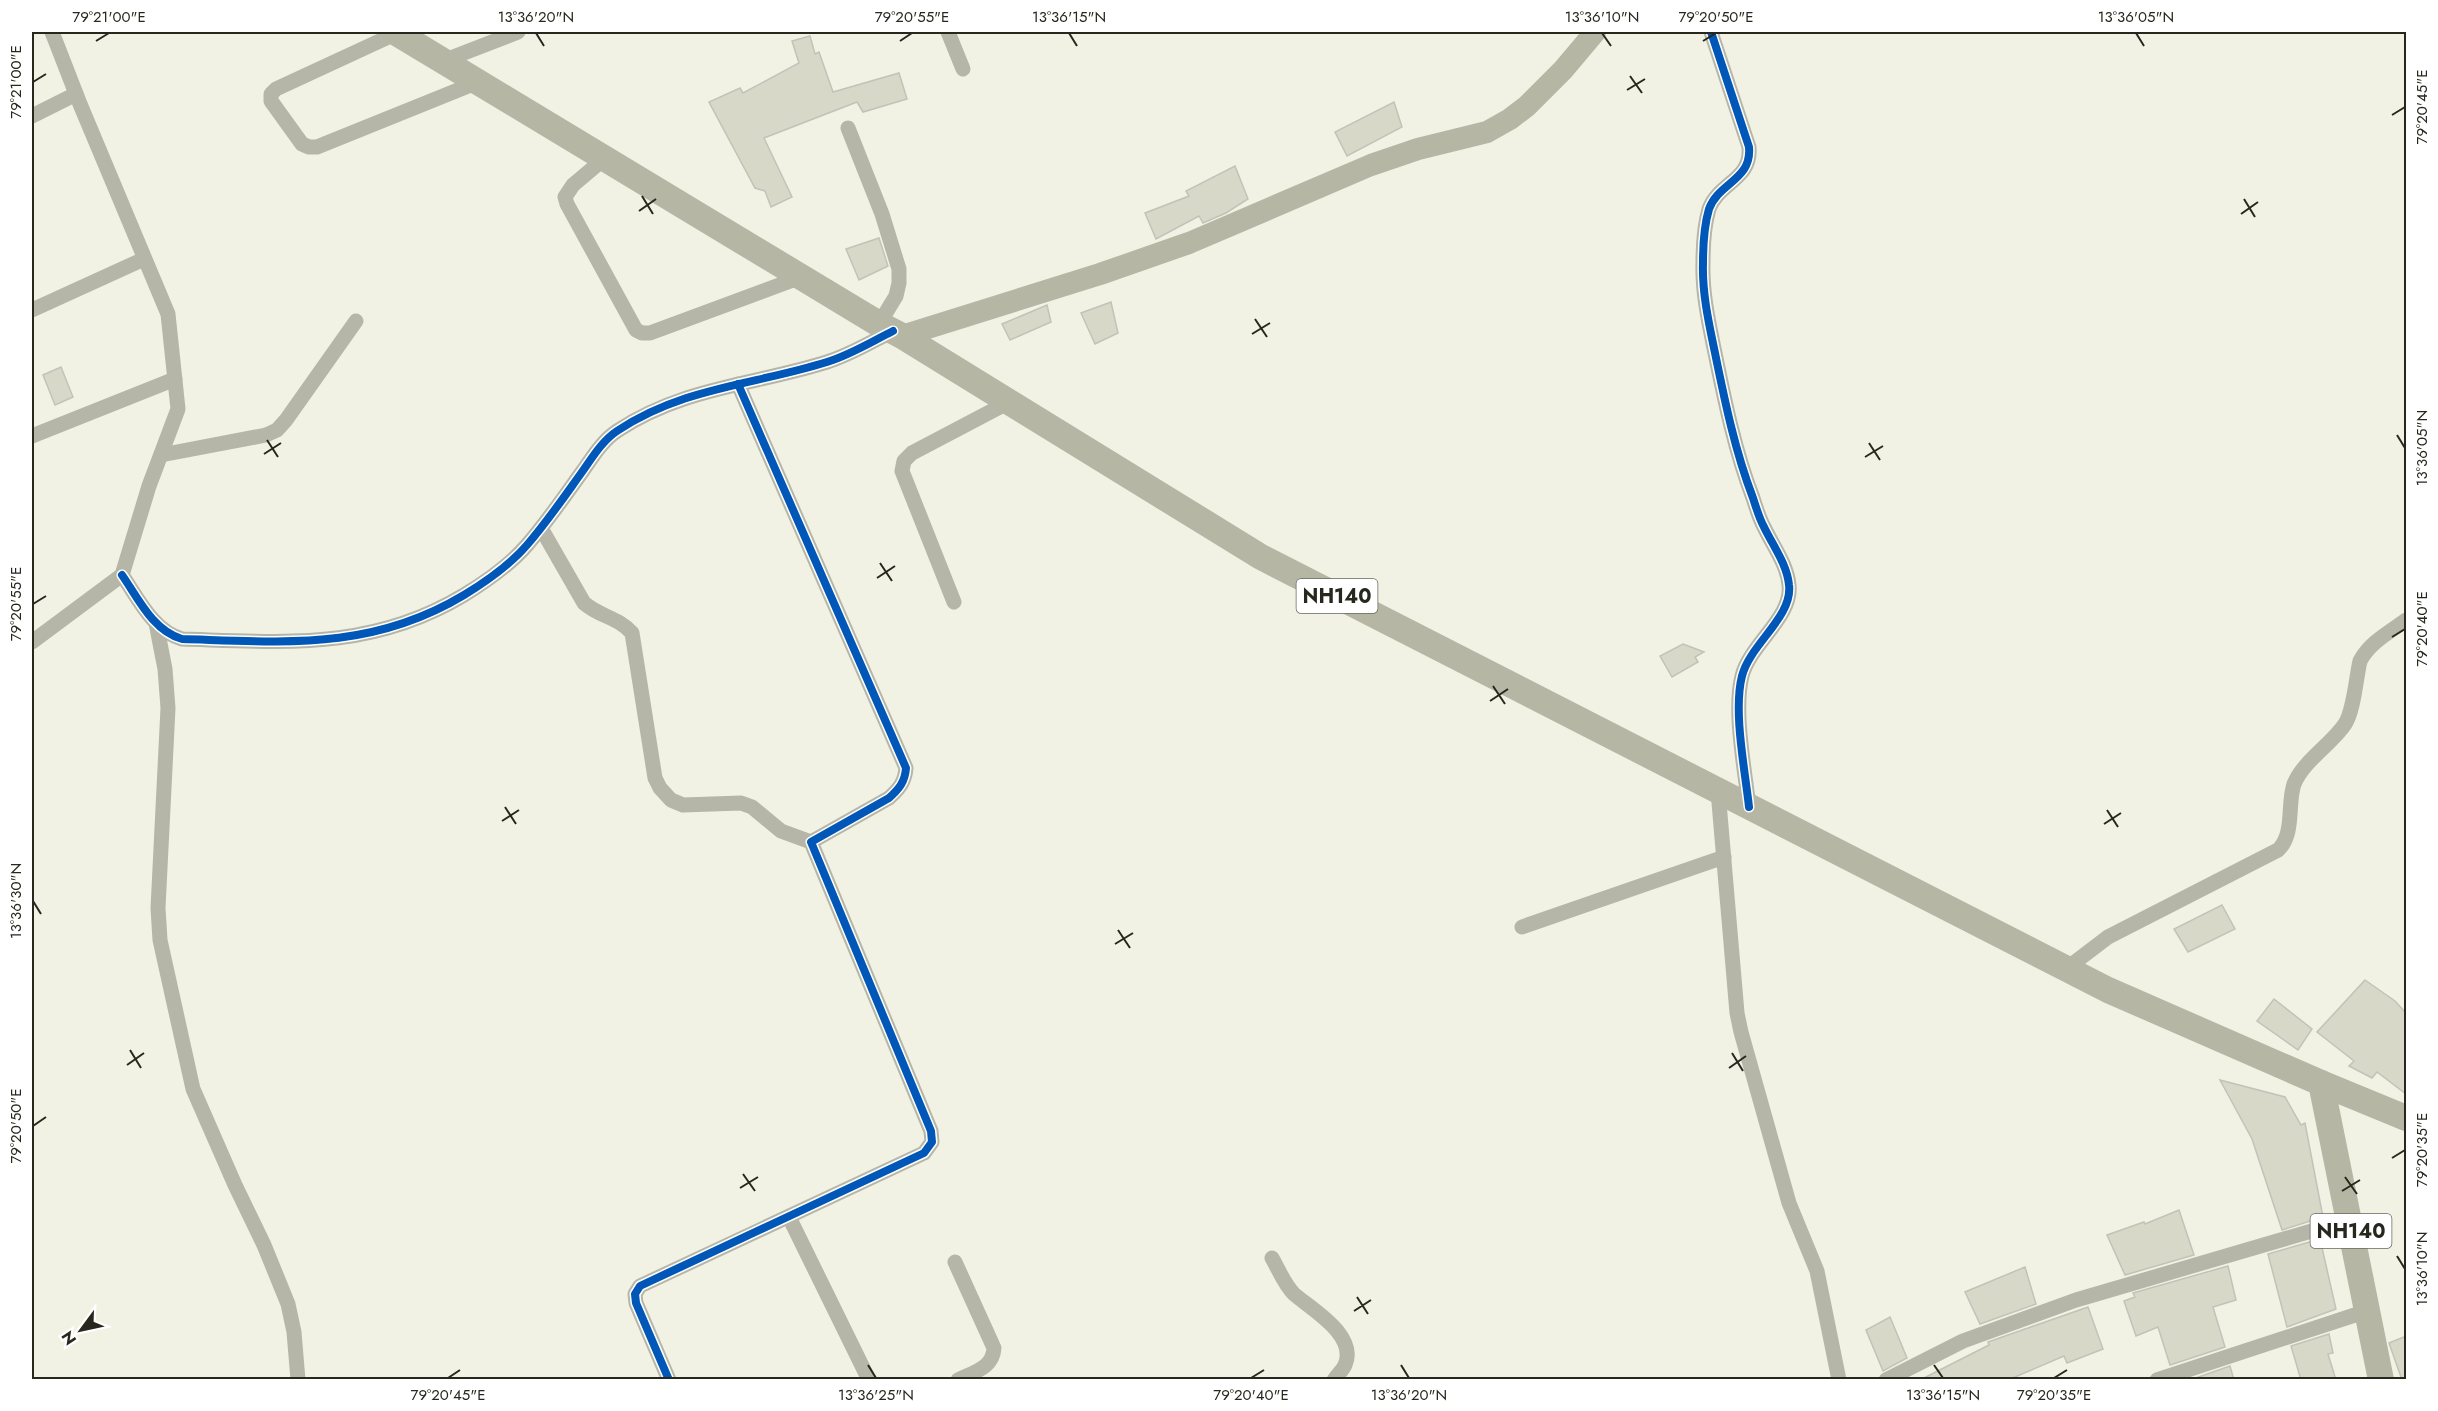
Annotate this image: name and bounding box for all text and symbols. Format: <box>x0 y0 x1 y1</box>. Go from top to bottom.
text: 79°21'00"E <box>72 6 146 28</box>
text: 13°36'20"N <box>498 6 574 28</box>
text: 79°20'55"E <box>875 6 949 28</box>
text: 13°36'15"N <box>1032 6 1106 28</box>
text: 13°36'10"N <box>1565 6 1639 28</box>
text: 79°20'50"E <box>1678 6 1754 28</box>
text: 13°36'05"N <box>2098 6 2174 28</box>
text: 79°21'00"E <box>5 45 27 119</box>
text: 79°20'45"E <box>2411 70 2433 144</box>
text: 13°36'05"N <box>2411 410 2433 486</box>
text: 79°20'55"E <box>5 567 27 641</box>
road number: NH140 <box>1296 579 1378 613</box>
text: 79°20'40"E <box>2411 591 2433 667</box>
text: 13°36'30"N <box>5 863 27 939</box>
text: 79°20'50"E <box>5 1088 27 1164</box>
text: 79°20'35"E <box>2411 1113 2433 1187</box>
road number: NH140 <box>2310 1214 2392 1248</box>
text: 13°36'10"N <box>2411 1232 2433 1306</box>
north arrow <box>51 1300 111 1360</box>
text: N <box>56 1326 82 1349</box>
text: 79°20'45"E <box>411 1384 485 1406</box>
text: 13°36'25"N <box>838 1384 914 1406</box>
text: 79°20'40"E <box>1213 1384 1289 1406</box>
text: 13°36'20"N <box>1371 1384 1447 1406</box>
text: 13°36'15"N <box>1906 1384 1980 1406</box>
text: 79°20'35"E <box>2017 1384 2091 1406</box>

